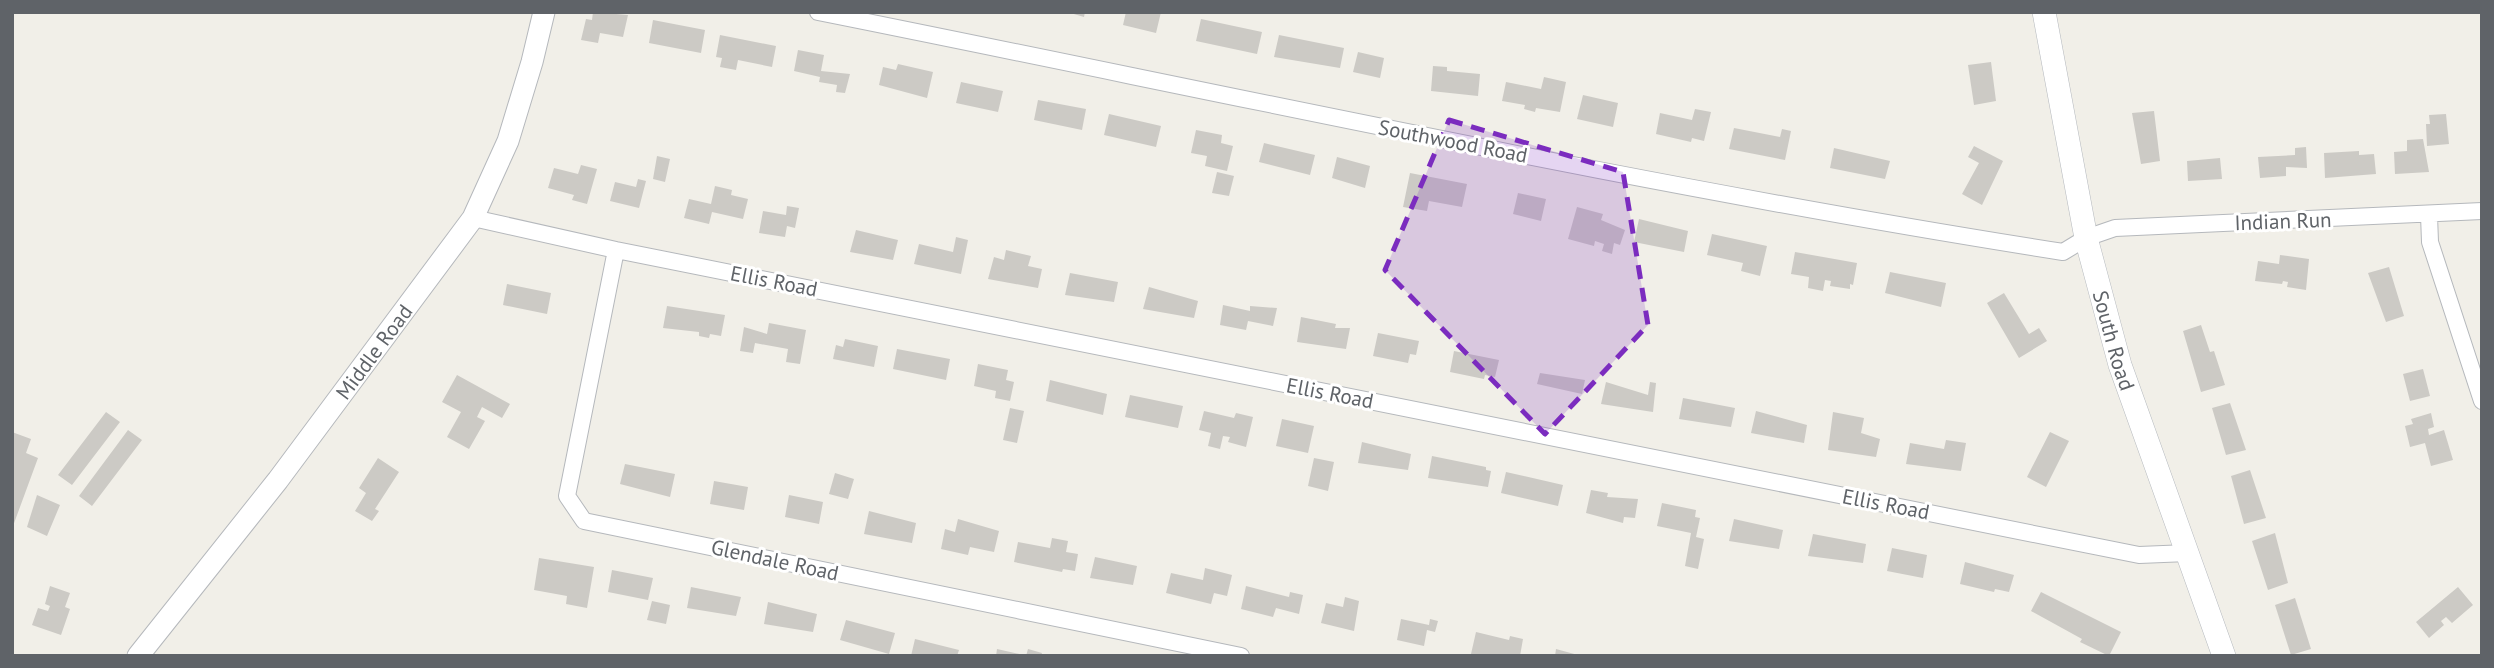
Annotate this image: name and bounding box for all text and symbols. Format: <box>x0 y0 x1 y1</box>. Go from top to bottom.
street label: Southwood Road <box>1376 113 1530 169</box>
street label: Indian Run <box>2234 206 2332 236</box>
street label: Ellis Road <box>728 259 820 303</box>
street label: South Road <box>2087 288 2141 394</box>
street label: Middle Road <box>329 299 418 404</box>
street label: Ellis Road <box>1284 371 1376 415</box>
street label: Ellis Road <box>1840 482 1932 526</box>
street label: Glendale Road <box>709 533 841 587</box>

